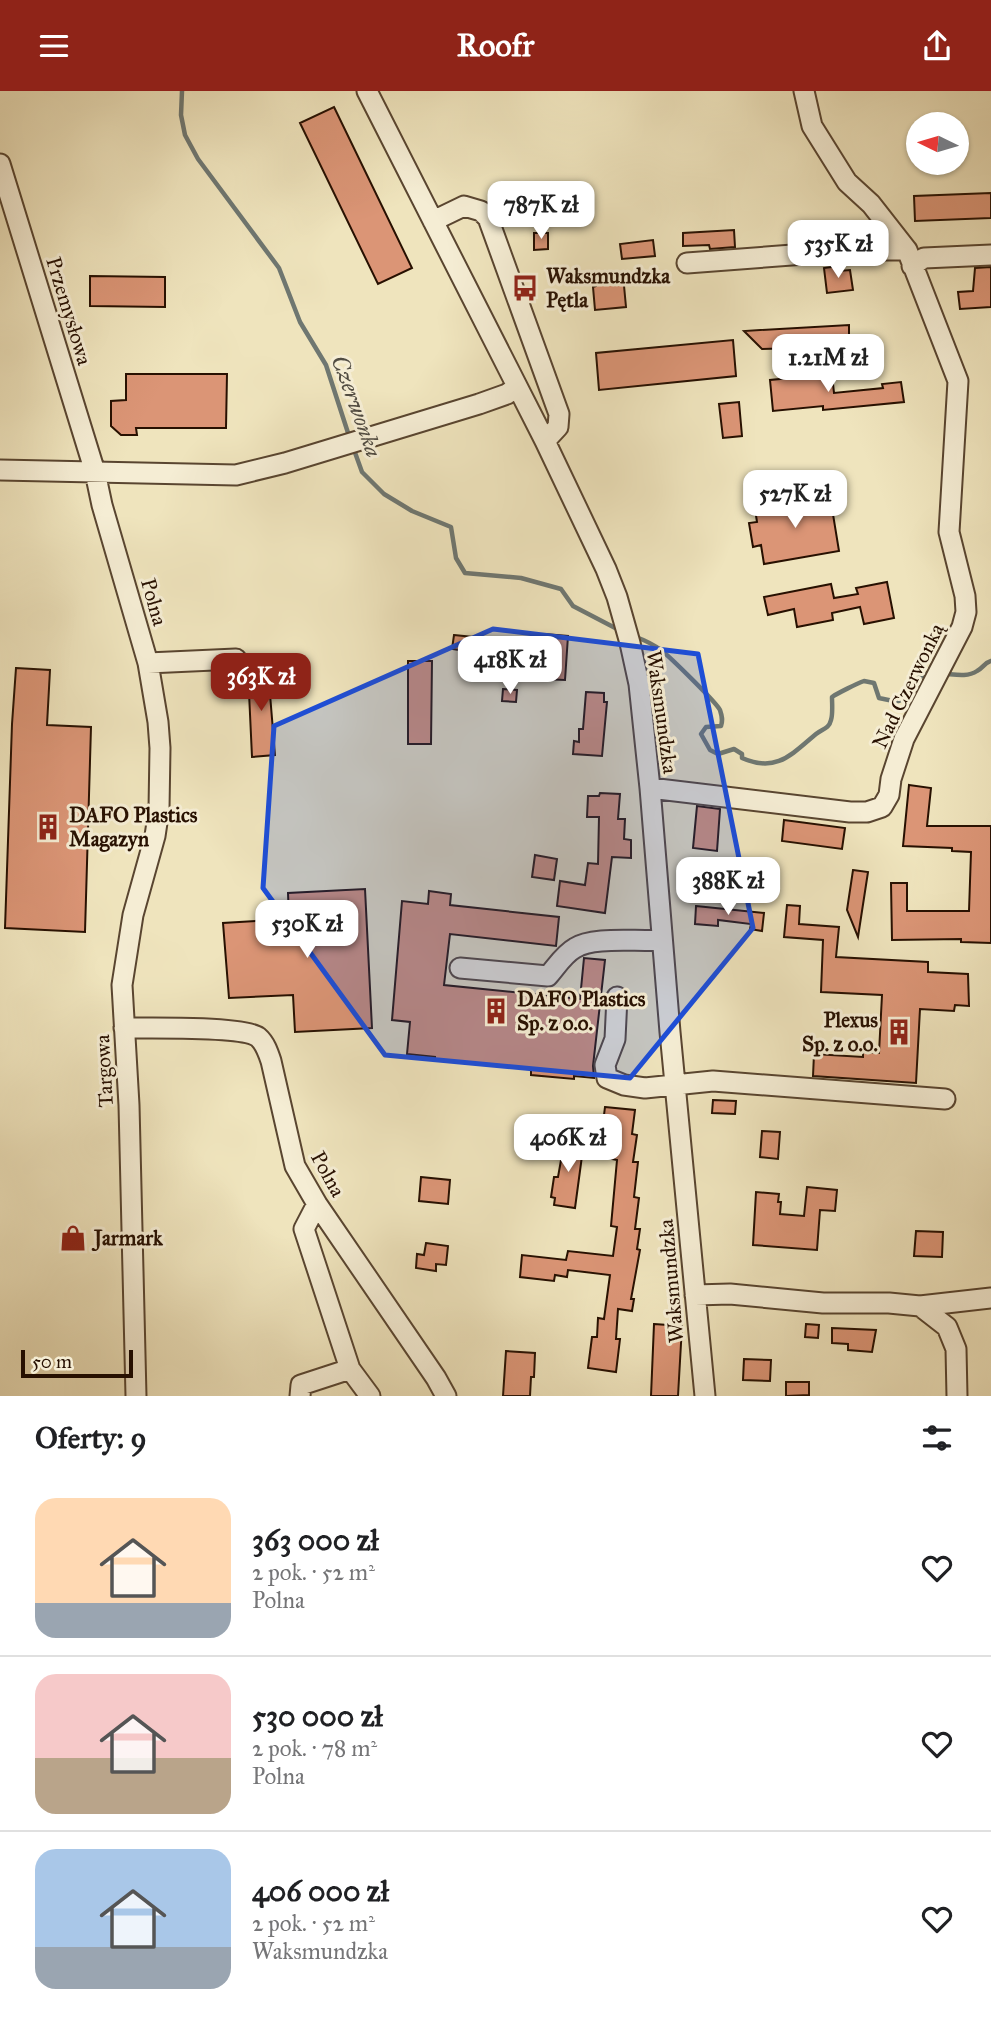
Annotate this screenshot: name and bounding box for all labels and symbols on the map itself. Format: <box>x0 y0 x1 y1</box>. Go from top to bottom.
north arrow <box>906 112 970 175</box>
pin: 787K zł <box>476 181 606 241</box>
pin: 535K zł <box>773 221 903 280</box>
street label: Przemysłowa <box>40 254 98 368</box>
place label: Waksmundzka Pętla <box>546 263 671 313</box>
bus stop icon: Waksmundzka Pętla <box>510 273 540 303</box>
pin: 1.21M zł <box>756 335 900 394</box>
water label: Czerwonka <box>326 351 388 461</box>
pin: 527K zł <box>730 471 860 530</box>
street label: Polna <box>135 575 173 629</box>
street label: Nad Czerwonką <box>866 618 950 753</box>
pin: 418K zł <box>445 637 575 696</box>
street label: Waksmundzka <box>640 649 684 775</box>
pin: 363K zł <box>196 653 326 713</box>
place label: DAFO Plastics Magazyn <box>69 802 198 852</box>
building icon: DAFO Plastics Magazyn <box>33 812 63 842</box>
pin: 388K zł <box>663 857 793 917</box>
pin: 530K zł <box>242 901 372 960</box>
place label: DAFO Plastics Sp. z o.o. <box>517 986 646 1036</box>
building icon: DAFO Plastics Sp. z o.o. <box>481 996 511 1026</box>
place label: Plexus Sp. z o.o. <box>802 1007 878 1057</box>
building icon: Plexus Sp. z o.o. <box>884 1017 914 1047</box>
street label: Targowa <box>89 1034 119 1108</box>
pin: 406K zł <box>503 1115 633 1174</box>
street label: Polna <box>305 1147 351 1201</box>
street label: Waksmundzka <box>653 1218 689 1344</box>
shop icon: Jarmark <box>58 1223 88 1253</box>
place label: Jarmark <box>91 1225 164 1252</box>
scale bar <box>21 1347 133 1379</box>

